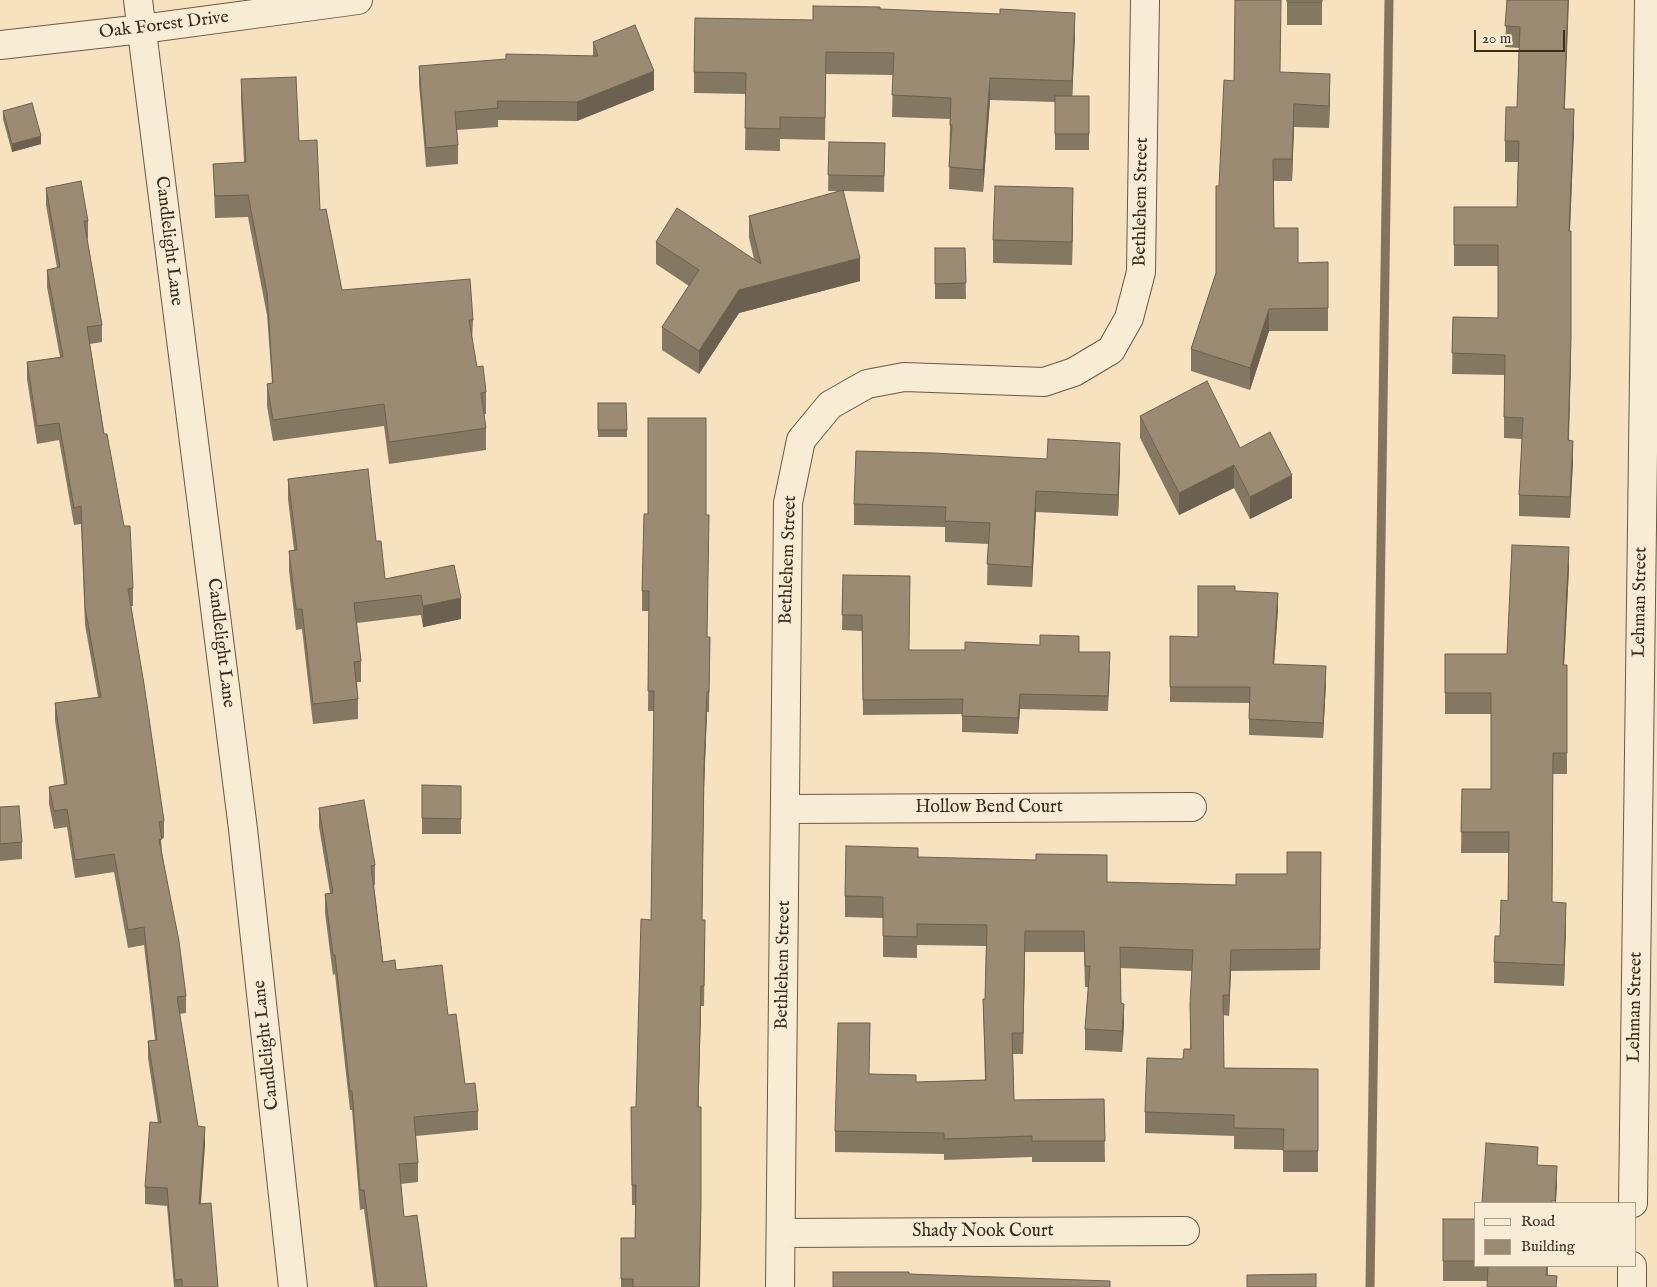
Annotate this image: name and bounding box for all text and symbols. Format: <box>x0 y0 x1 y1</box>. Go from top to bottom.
street label: Oak Forest Drive <box>98 7 230 45</box>
scale bar <box>1477 20 1568 52</box>
text: 20 m <box>1482 29 1511 48</box>
street label: Bethlehem Street <box>1130 137 1154 267</box>
street label: Candlelight Lane <box>149 175 187 307</box>
street label: Bethlehem Street <box>776 495 802 625</box>
street label: Lehman Street <box>1629 546 1653 658</box>
street label: Candlelight Lane <box>201 577 239 709</box>
street label: Hollow Bend Court <box>915 797 1063 819</box>
street label: Bethlehem Street <box>772 900 796 1030</box>
street label: Lehman Street <box>1624 951 1648 1063</box>
street label: Candlelight Lane <box>249 979 285 1111</box>
legend <box>1474 1202 1637 1267</box>
text: Road <box>1521 1212 1555 1231</box>
street label: Shady Nook Court <box>912 1221 1054 1243</box>
text: Building <box>1521 1237 1575 1256</box>

